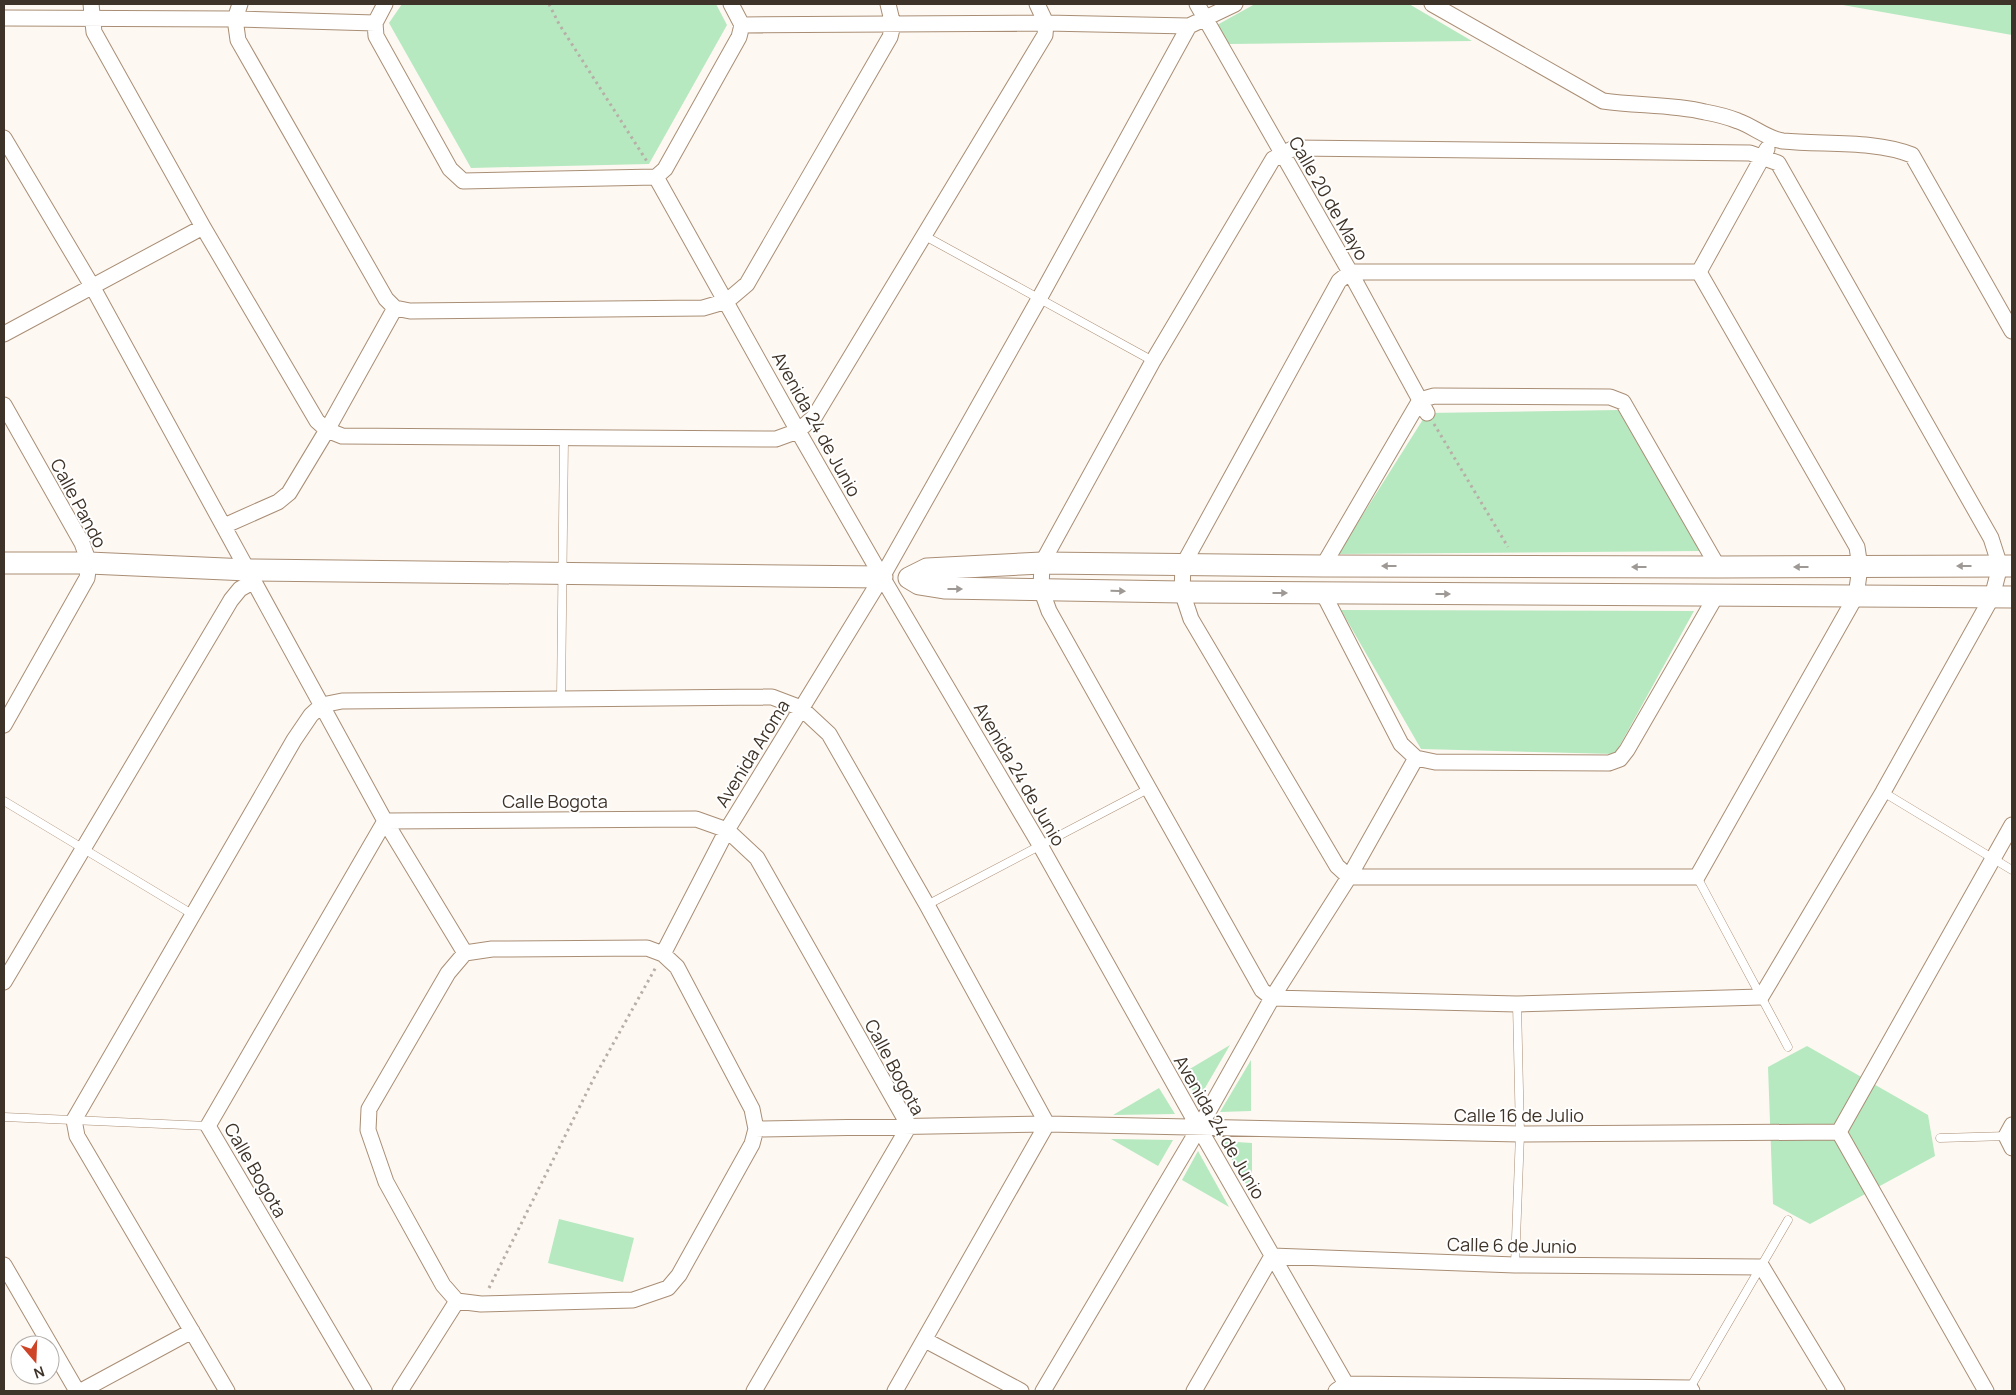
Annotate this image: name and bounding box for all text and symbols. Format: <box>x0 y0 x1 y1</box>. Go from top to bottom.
street label: Calle 20 de Mayo <box>1284 132 1374 264</box>
street label: Avenida 24 de Junio <box>767 347 867 501</box>
street label: Calle Pando <box>45 454 113 552</box>
one-way arrow <box>1380 562 1396 570</box>
one-way arrow <box>1955 562 1971 570</box>
one-way arrow <box>1630 563 1646 571</box>
one-way arrow <box>1793 563 1809 571</box>
one-way arrow <box>948 585 964 593</box>
one-way arrow <box>1110 587 1126 595</box>
one-way arrow <box>1273 589 1289 597</box>
one-way arrow <box>1435 590 1451 598</box>
street label: Avenida Aroma <box>709 695 795 811</box>
street label: Avenida 24 de Junio <box>969 698 1071 850</box>
street label: Calle Bogota <box>502 789 608 813</box>
street label: Calle Bogota <box>860 1015 930 1119</box>
street label: Avenida 24 de Junio <box>1169 1051 1271 1203</box>
street label: Calle 16 de Julio <box>1454 1103 1584 1127</box>
street label: Calle Bogota <box>219 1118 293 1222</box>
street label: Calle 6 de Junio <box>1447 1232 1577 1258</box>
north arrow <box>10 1335 60 1385</box>
text: N <box>32 1362 47 1383</box>

